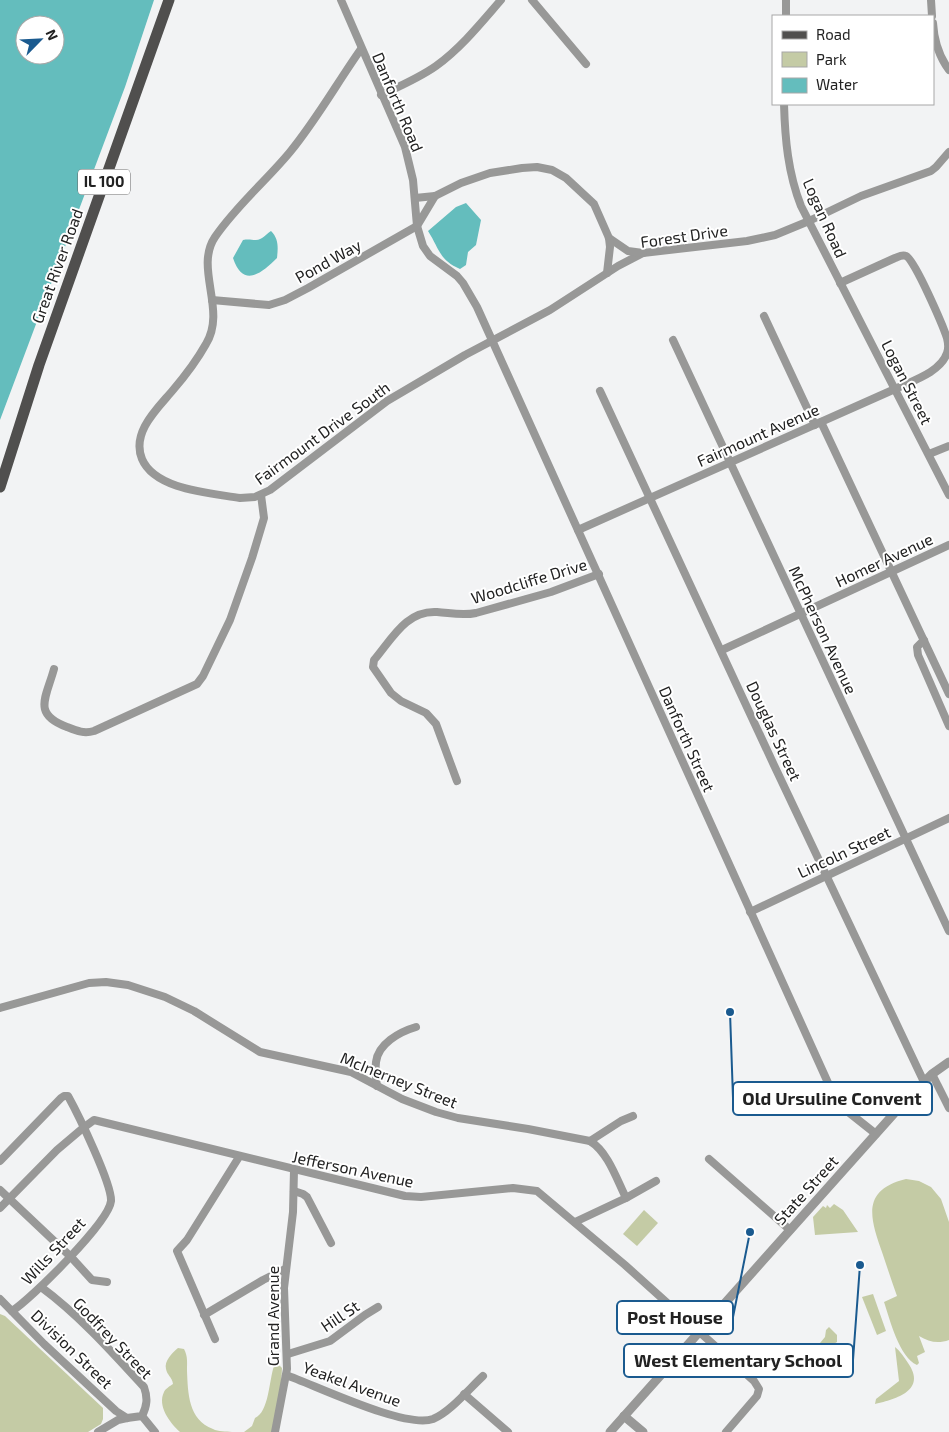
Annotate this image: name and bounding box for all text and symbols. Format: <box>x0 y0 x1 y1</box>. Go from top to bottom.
north arrow <box>15 15 65 65</box>
legend <box>772 15 934 105</box>
text: Road <box>816 25 851 43</box>
text: N <box>43 26 62 43</box>
street label: Danforth Road <box>369 49 428 154</box>
text: Park <box>816 50 847 68</box>
text: Water <box>816 75 858 93</box>
road number: IL 100 <box>78 170 130 194</box>
street label: Logan Road <box>800 175 851 260</box>
street label: Great River Road <box>27 206 86 326</box>
street label: Forest Drive <box>639 220 729 251</box>
street label: Pond Way <box>291 234 365 286</box>
street label: Logan Street <box>878 336 937 427</box>
street label: Fairmount Drive South <box>250 377 393 488</box>
street label: Fairmount Avenue <box>694 399 822 470</box>
street label: Homer Avenue <box>832 529 936 590</box>
street label: Woodcliffe Drive <box>469 554 589 607</box>
street label: McPherson Avenue <box>785 563 861 697</box>
street label: Douglas Street <box>743 678 806 784</box>
street label: Danforth Street <box>656 683 719 795</box>
street label: Lincoln Street <box>794 822 893 881</box>
street label: McInerney Street <box>338 1047 460 1112</box>
callout: Old Ursuline Convent <box>733 1082 932 1115</box>
text: Old Ursuline Convent <box>742 1087 922 1109</box>
street label: Jefferson Avenue <box>291 1146 416 1191</box>
street label: State Street <box>770 1151 842 1228</box>
street label: Wills Street <box>17 1213 89 1288</box>
street label: Grand Avenue <box>263 1266 282 1366</box>
street label: Godfrey Street <box>70 1293 157 1382</box>
street label: Hill St <box>317 1296 363 1335</box>
callout: Post House <box>617 1301 733 1334</box>
street label: Division Street <box>28 1305 117 1392</box>
text: Post House <box>627 1306 723 1328</box>
callout: West Elementary School <box>624 1344 853 1377</box>
text: West Elementary School <box>634 1349 842 1371</box>
street label: Yeakel Avenue <box>300 1357 404 1410</box>

